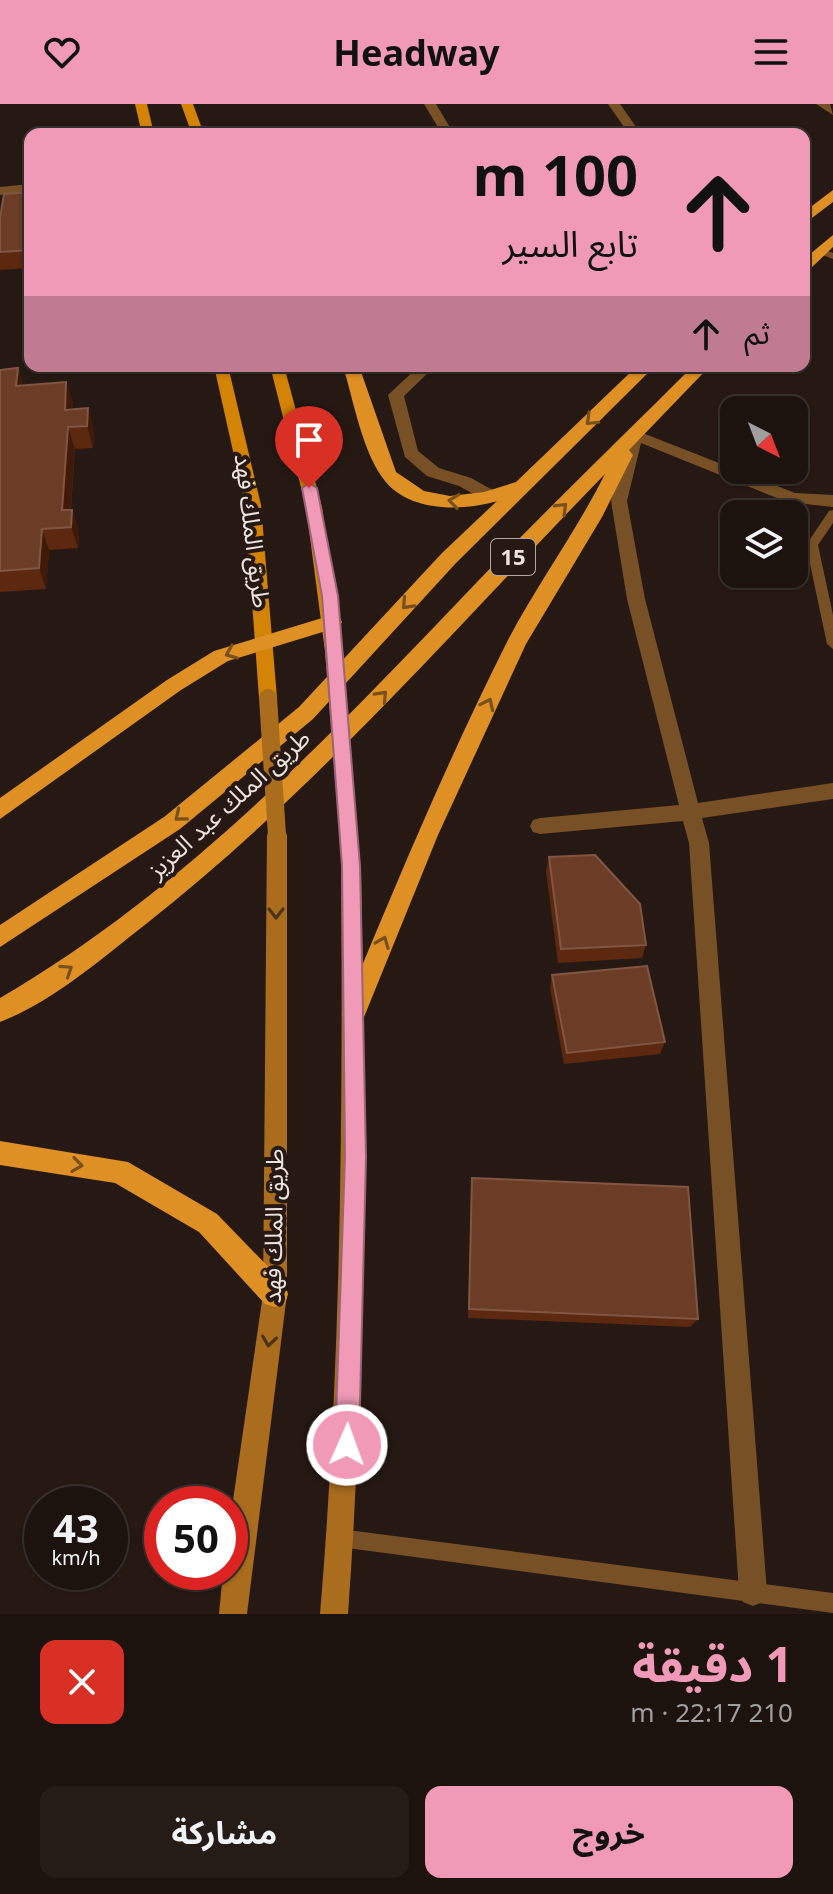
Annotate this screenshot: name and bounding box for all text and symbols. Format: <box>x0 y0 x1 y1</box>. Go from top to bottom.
text: Headway <box>333 28 500 77</box>
icon: heart <box>40 30 84 74</box>
icon: menu <box>749 30 793 74</box>
text: 100 m <box>473 136 638 212</box>
icon: ahead <box>666 160 770 264</box>
text: تابع السير <box>502 219 638 268</box>
icon: ahead <box>684 312 728 356</box>
text: ثم <box>744 312 770 353</box>
north arrow <box>720 396 808 484</box>
map controls <box>720 396 808 588</box>
pin <box>275 406 343 488</box>
one-way arrow <box>586 411 600 426</box>
icon: arrive <box>287 418 331 462</box>
street label: طريق الملك فهد <box>228 452 279 610</box>
one-way arrow <box>447 493 460 510</box>
button: layers <box>720 500 808 588</box>
one-way arrow <box>553 503 567 517</box>
road number: 15 <box>491 539 535 575</box>
one-way arrow <box>402 594 416 609</box>
one-way arrow <box>225 644 239 660</box>
one-way arrow <box>372 691 387 705</box>
one-way arrow <box>478 698 494 713</box>
street label: طريق الملك عبد العزيز <box>139 721 316 886</box>
one-way arrow <box>175 806 190 820</box>
one-way arrow <box>267 907 285 920</box>
one-way arrow <box>373 936 390 950</box>
one-way arrow <box>58 965 72 980</box>
street label: طريق الملك فهد <box>255 1148 290 1304</box>
one-way arrow <box>70 1156 84 1173</box>
one-way arrow <box>261 1334 278 1347</box>
position arrow <box>305 1403 389 1487</box>
speed limit sign: 50 <box>144 1486 248 1590</box>
text: 43 <box>53 1500 99 1555</box>
text: km/h <box>51 1544 101 1571</box>
text: 1 دقيقة <box>632 1631 793 1696</box>
button: close <box>40 1640 124 1724</box>
text: 210 m · 22:17 <box>630 1694 793 1730</box>
button: مشاركة <box>40 1786 409 1878</box>
button: خروج <box>425 1786 793 1878</box>

